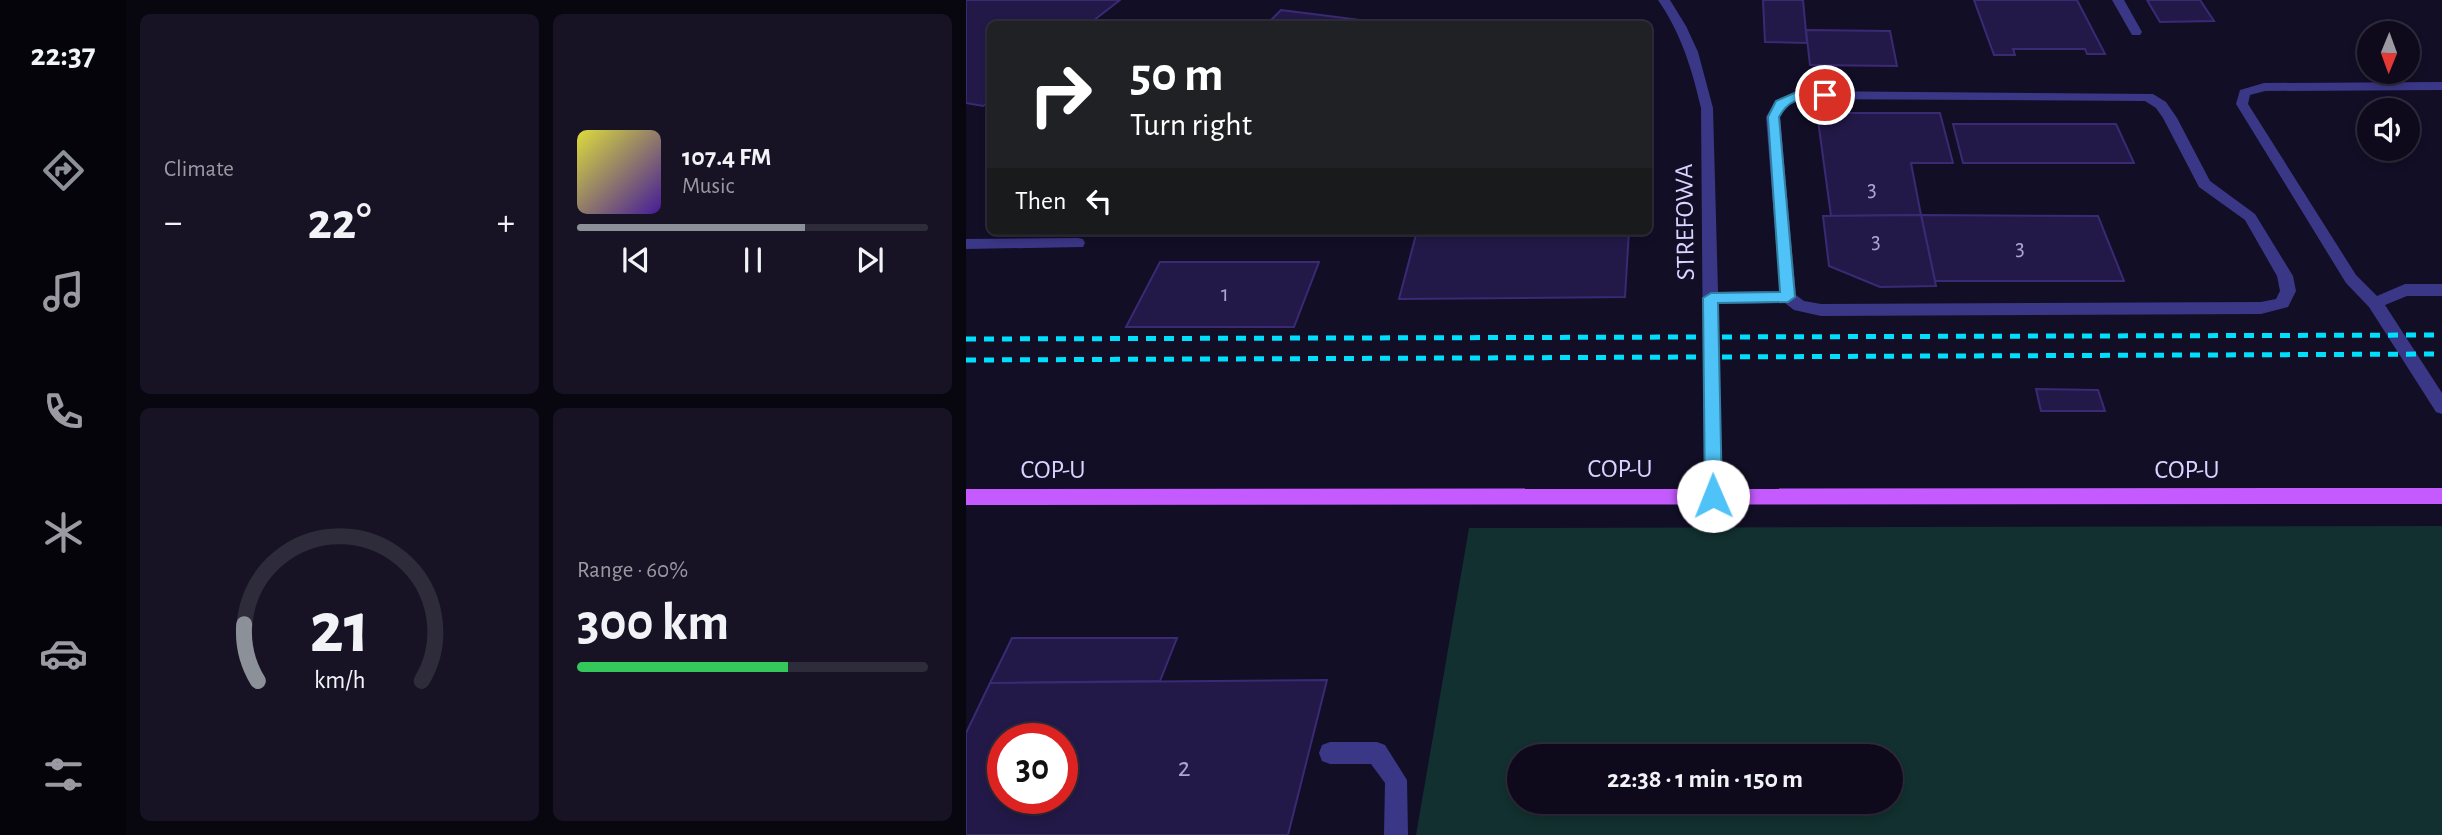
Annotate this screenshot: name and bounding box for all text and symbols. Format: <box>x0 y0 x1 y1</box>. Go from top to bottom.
north arrow <box>2357 21 2420 84</box>
map controls <box>2357 21 2420 161</box>
text: 22:37 <box>30 39 96 71</box>
icon: right <box>1015 49 1106 140</box>
text: 50 m <box>1130 51 1224 100</box>
pin <box>1795 65 1855 125</box>
icon: arrive <box>1806 76 1844 114</box>
button: sound <box>2357 98 2420 161</box>
text: Turn right <box>1130 109 1252 141</box>
text: 107.4 FM <box>682 144 771 170</box>
icon: directions <box>39 146 88 195</box>
text: Climate <box>164 158 234 181</box>
street label: STREFOWA <box>1671 163 1699 281</box>
text: Music <box>682 175 734 198</box>
house number: 3 <box>1867 178 1877 201</box>
icon: left <box>1080 182 1118 220</box>
text: Then <box>1015 188 1066 214</box>
text: 22° <box>307 196 372 248</box>
text: − <box>164 204 182 242</box>
text: + <box>497 204 515 242</box>
house number: 3 <box>1871 230 1881 253</box>
house number: 3 <box>2015 237 2025 260</box>
icon: previous <box>617 241 655 279</box>
icon: pause <box>734 241 772 279</box>
icon: next <box>851 241 889 279</box>
icon: music <box>39 267 88 316</box>
house number: 1 <box>1221 283 1229 306</box>
icon: phone <box>39 387 88 436</box>
street label: COP-U <box>1587 456 1653 482</box>
street label: COP-U <box>1020 457 1086 483</box>
street label: COP-U <box>2154 457 2220 483</box>
position arrow <box>1676 459 1750 533</box>
icon: climate <box>39 508 88 557</box>
text: Range · 60% <box>577 559 688 582</box>
text: 21 <box>309 593 370 666</box>
text: 300 km <box>577 597 729 649</box>
icon: car <box>39 629 88 678</box>
text: km/h <box>314 667 365 692</box>
speed limit sign: 30 <box>987 723 1078 814</box>
icon: filters <box>39 750 88 799</box>
house number: 2 <box>1178 754 1190 782</box>
text: 22:38 · 1 min · 150 m <box>1607 766 1803 792</box>

